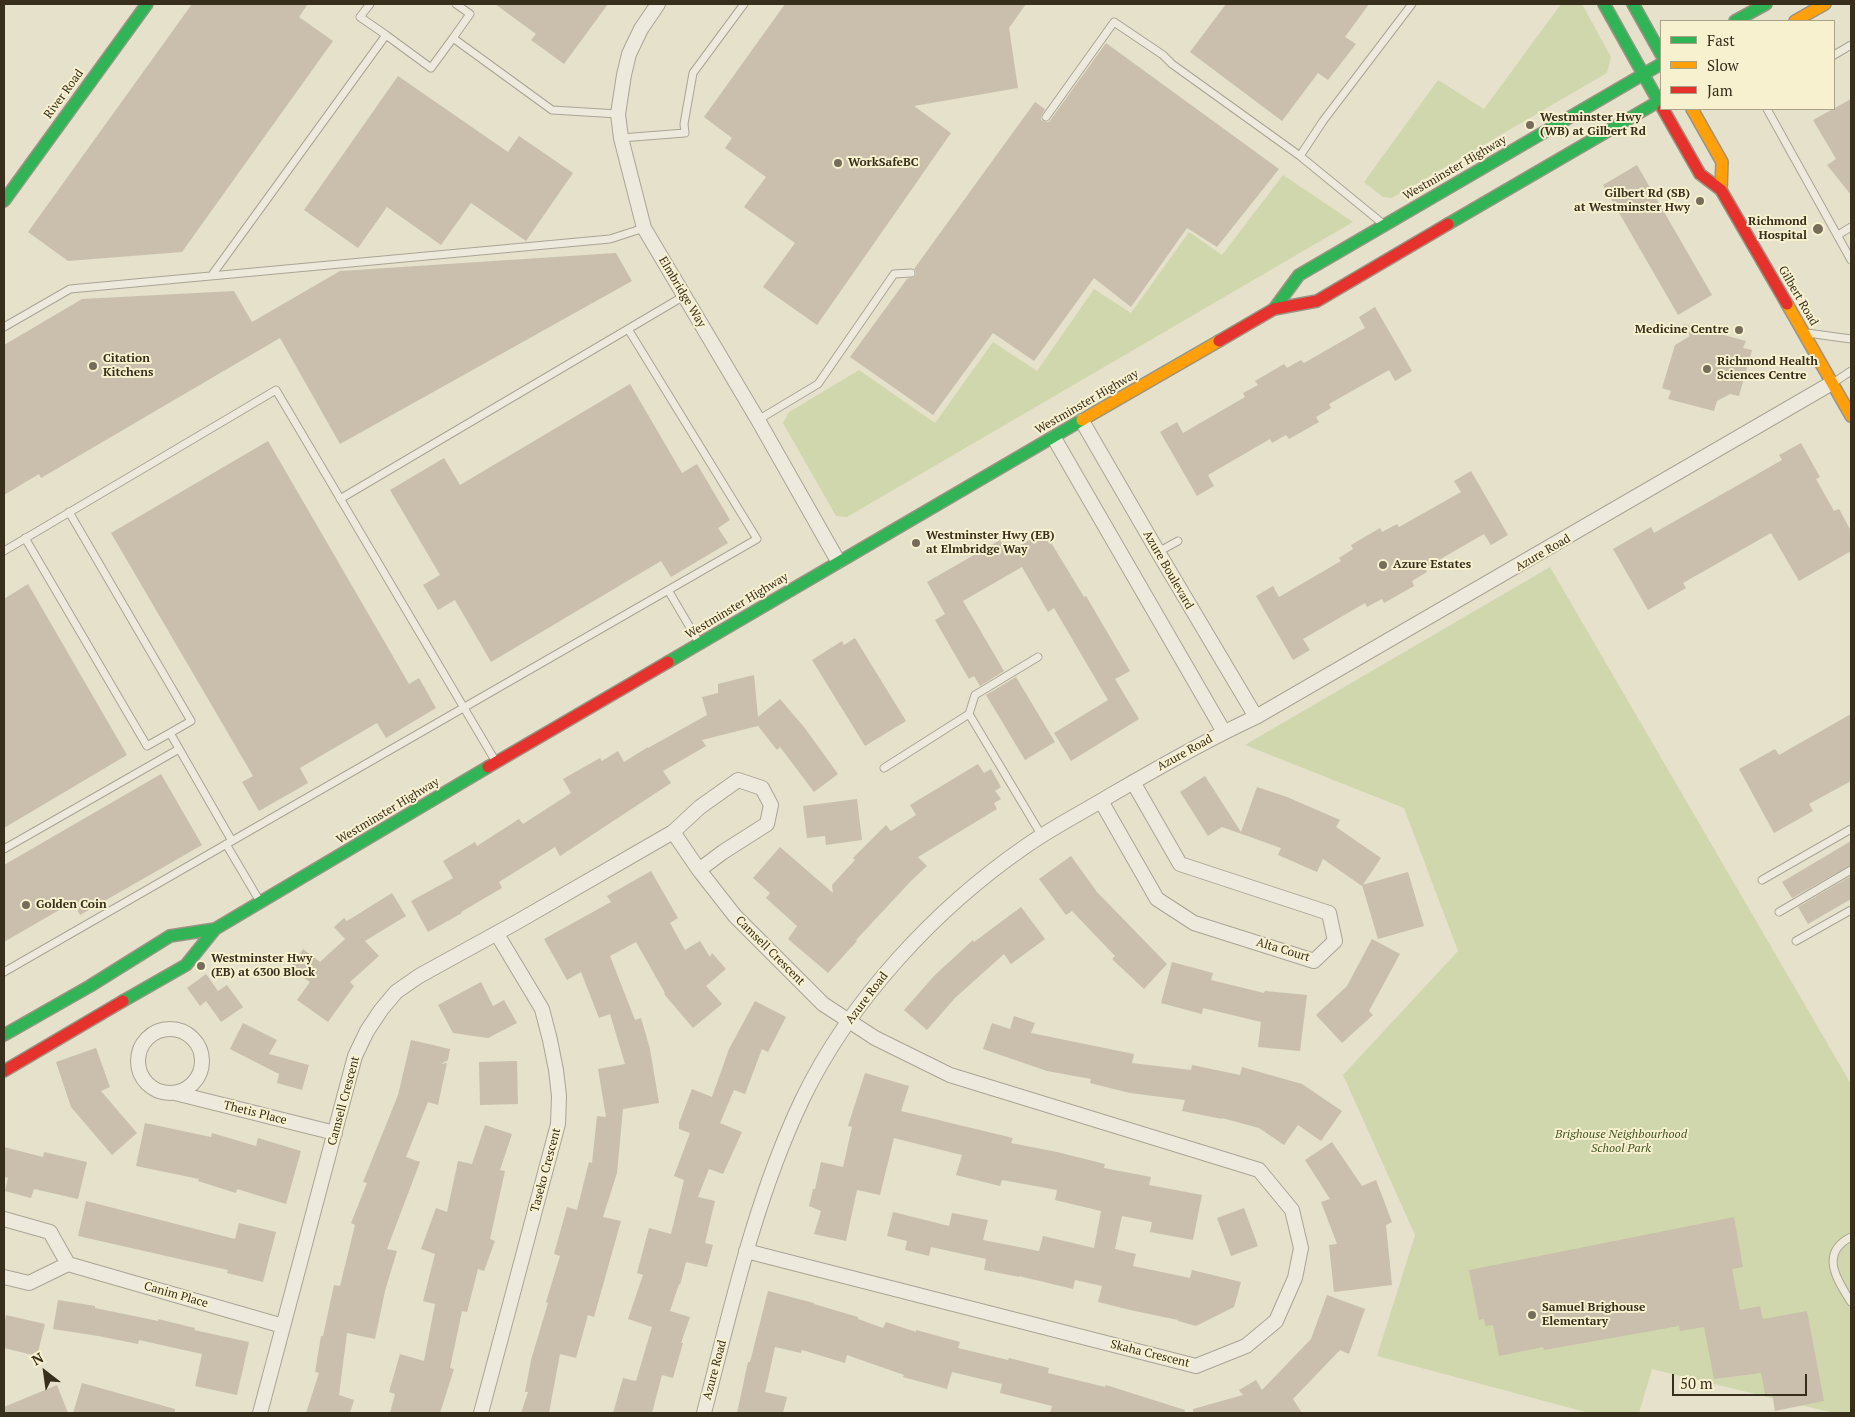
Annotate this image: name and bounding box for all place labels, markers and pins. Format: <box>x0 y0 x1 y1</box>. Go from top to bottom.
place label: Westminster Hwy (WB) at Gilbert Rd <box>1540 111 1646 139</box>
marker: Westminster Hwy (WB) at Gilbert Rd <box>1524 119 1536 131</box>
place label: WorkSafeBC <box>848 156 918 170</box>
marker: WorkSafeBC <box>832 157 844 169</box>
place label: Gilbert Rd (SB) at Westminster Hwy <box>1574 187 1690 215</box>
marker: Gilbert Rd (SB) at Westminster Hwy <box>1694 195 1706 207</box>
place label: Richmond Hospital <box>1748 215 1807 243</box>
marker: Richmond Hospital <box>1811 222 1825 236</box>
place label: Medicine Centre <box>1635 323 1729 337</box>
marker: Medicine Centre <box>1733 324 1745 336</box>
place label: Citation Kitchens <box>103 352 153 380</box>
place label: Richmond Health Sciences Centre <box>1717 355 1818 383</box>
marker: Citation Kitchens <box>87 360 99 372</box>
marker: Richmond Health Sciences Centre <box>1701 363 1713 375</box>
place label: Westminster Hwy (EB) at Elmbridge Way <box>926 529 1055 557</box>
marker: Westminster Hwy (EB) at Elmbridge Way <box>910 537 922 549</box>
place label: Azure Estates <box>1393 558 1471 572</box>
marker: Azure Estates <box>1377 559 1389 571</box>
place label: Golden Coin <box>36 898 107 912</box>
marker: Golden Coin <box>20 899 32 911</box>
place label: Westminster Hwy (EB) at 6300 Block <box>211 952 315 980</box>
marker: Westminster Hwy (EB) at 6300 Block <box>195 960 207 972</box>
place label: Samuel Brighouse Elementary <box>1542 1301 1645 1329</box>
marker: Samuel Brighouse Elementary <box>1526 1309 1538 1321</box>

